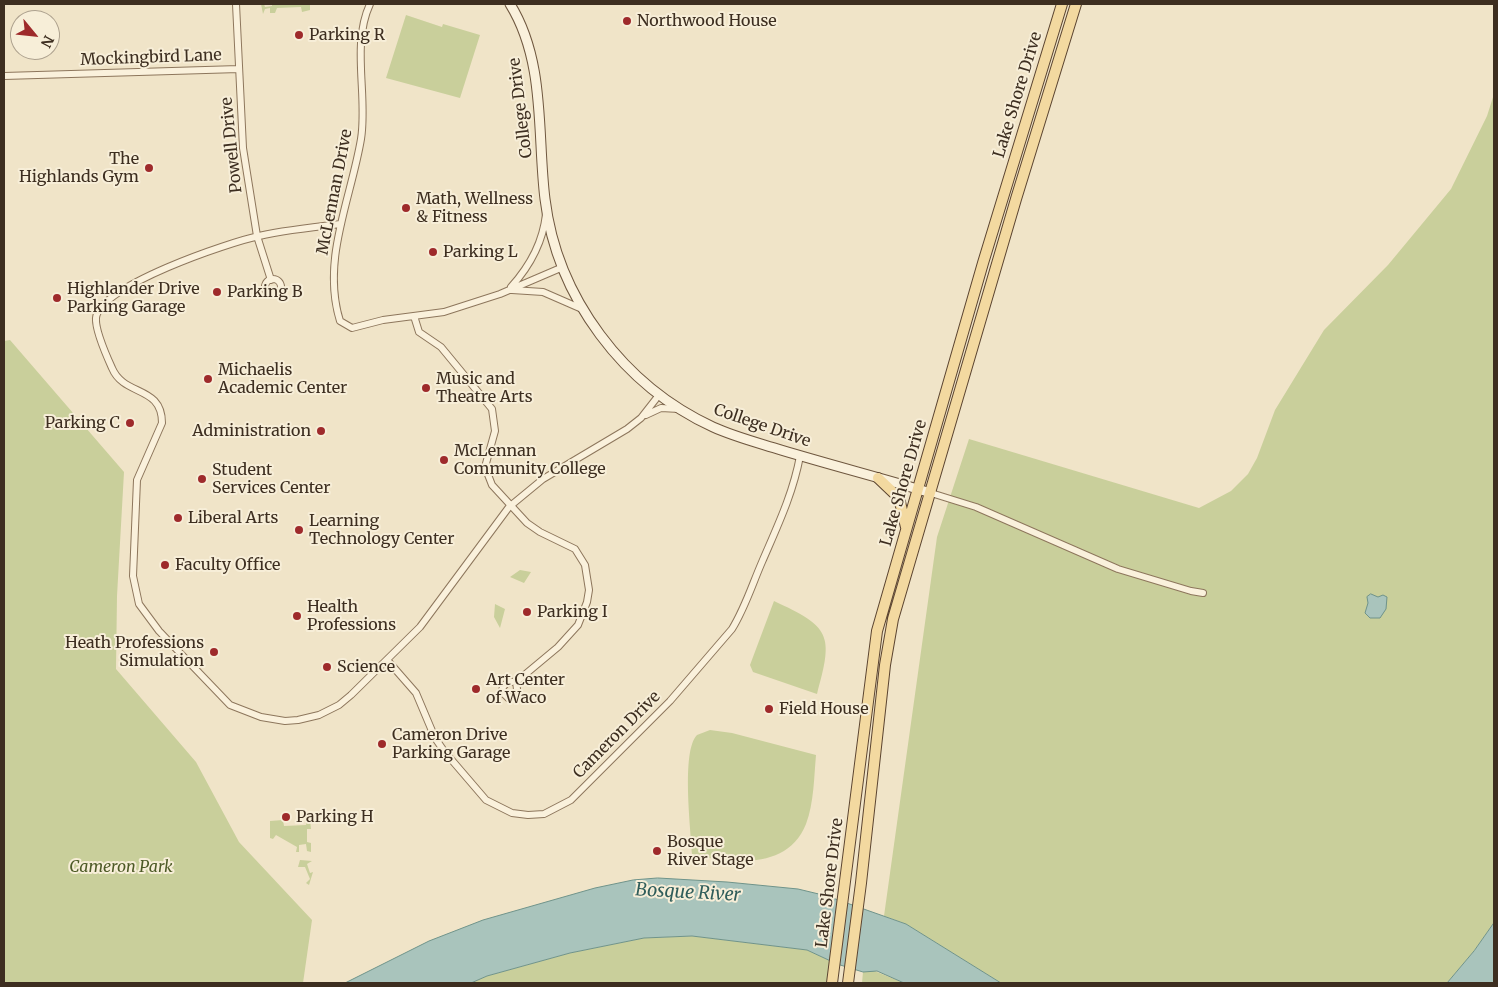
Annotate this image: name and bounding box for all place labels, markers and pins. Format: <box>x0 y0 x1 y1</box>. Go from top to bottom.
place label: Northwood House <box>637 11 777 31</box>
marker: Northwood House <box>621 15 633 27</box>
place label: Parking R <box>309 25 385 45</box>
marker: Parking R <box>293 29 305 41</box>
place label: The Highlands Gym <box>19 149 139 187</box>
marker: The Highlands Gym <box>143 162 155 174</box>
place label: Math, Wellness & Fitness <box>416 189 533 227</box>
marker: Math, Wellness & Fitness <box>400 202 412 214</box>
place label: Parking L <box>443 242 518 262</box>
marker: Parking L <box>427 246 439 258</box>
place label: Highlander Drive Parking Garage <box>67 279 200 317</box>
place label: Parking B <box>227 282 302 302</box>
marker: Parking B <box>211 286 223 298</box>
marker: Highlander Drive Parking Garage <box>51 292 63 304</box>
place label: Michaelis Academic Center <box>218 360 347 398</box>
place label: Music and Theatre Arts <box>436 369 533 407</box>
marker: Michaelis Academic Center <box>202 373 214 385</box>
marker: Music and Theatre Arts <box>420 382 432 394</box>
place label: Parking C <box>45 413 120 433</box>
marker: Parking C <box>124 417 136 429</box>
place label: Administration <box>192 421 311 441</box>
marker: Administration <box>315 425 327 437</box>
place label: McLennan Community College <box>454 441 606 479</box>
marker: McLennan Community College <box>438 454 450 466</box>
place label: Student Services Center <box>212 460 330 498</box>
marker: Student Services Center <box>196 473 208 485</box>
place label: Liberal Arts <box>188 508 278 528</box>
place label: Learning Technology Center <box>309 511 454 549</box>
marker: Liberal Arts <box>172 512 184 524</box>
marker: Learning Technology Center <box>293 524 305 536</box>
place label: Faculty Office <box>175 555 280 575</box>
marker: Faculty Office <box>159 559 171 571</box>
place label: Health Professions <box>307 597 396 635</box>
place label: Parking I <box>537 602 608 622</box>
marker: Parking I <box>521 606 533 618</box>
marker: Health Professions <box>291 610 303 622</box>
place label: Heath Professions Simulation <box>65 633 204 671</box>
marker: Heath Professions Simulation <box>208 646 220 658</box>
place label: Science <box>337 657 395 677</box>
marker: Science <box>321 661 333 673</box>
place label: Art Center of Waco <box>486 670 565 708</box>
marker: Art Center of Waco <box>470 683 482 695</box>
place label: Field House <box>779 699 869 719</box>
marker: Field House <box>763 703 775 715</box>
place label: Cameron Drive Parking Garage <box>392 725 510 763</box>
marker: Cameron Drive Parking Garage <box>376 738 388 750</box>
place label: Parking H <box>296 807 374 827</box>
marker: Parking H <box>280 811 292 823</box>
place label: Bosque River Stage <box>667 832 754 870</box>
marker: Bosque River Stage <box>651 845 663 857</box>

